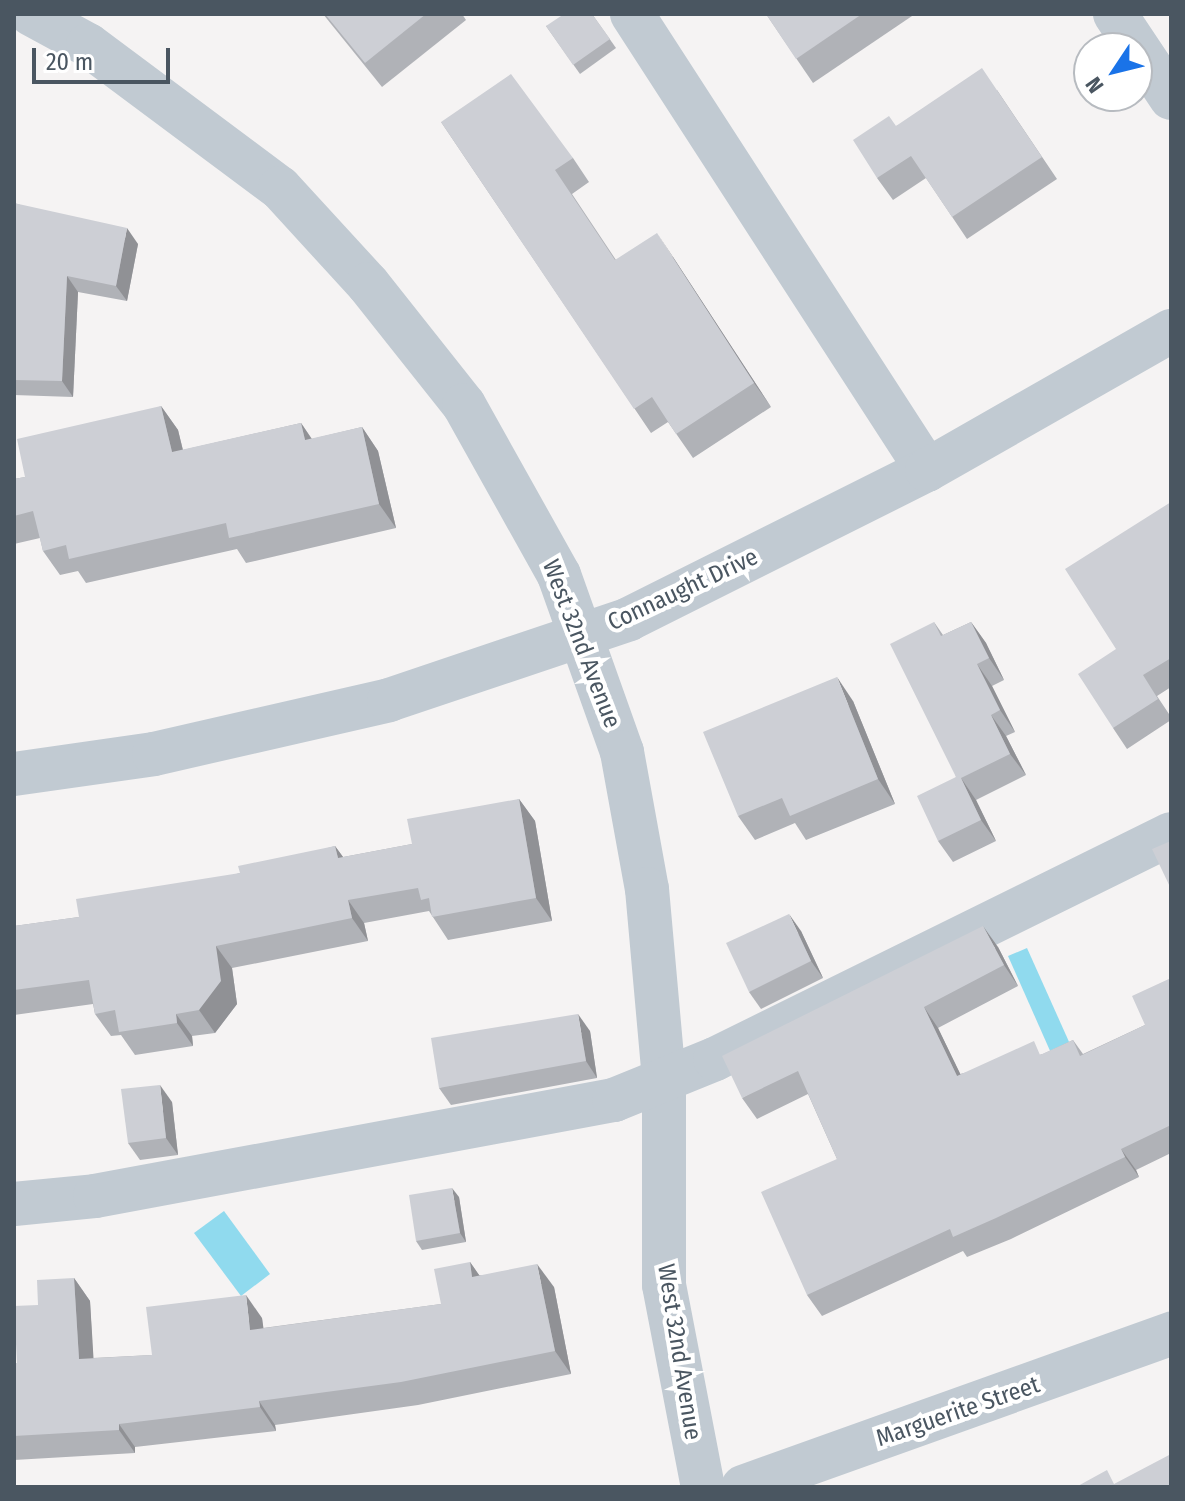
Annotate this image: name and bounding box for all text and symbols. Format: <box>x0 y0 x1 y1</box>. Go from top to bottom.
scale bar <box>36 32 174 82</box>
north arrow <box>1073 32 1153 112</box>
text: 20 m <box>46 48 93 76</box>
text: N <box>1080 72 1109 98</box>
street label: Connaught Drive <box>603 543 763 637</box>
street label: West 32nd Avenue <box>536 556 626 732</box>
street label: West 32nd Avenue <box>651 1262 707 1442</box>
street label: Marguerite Street <box>873 1371 1043 1453</box>

